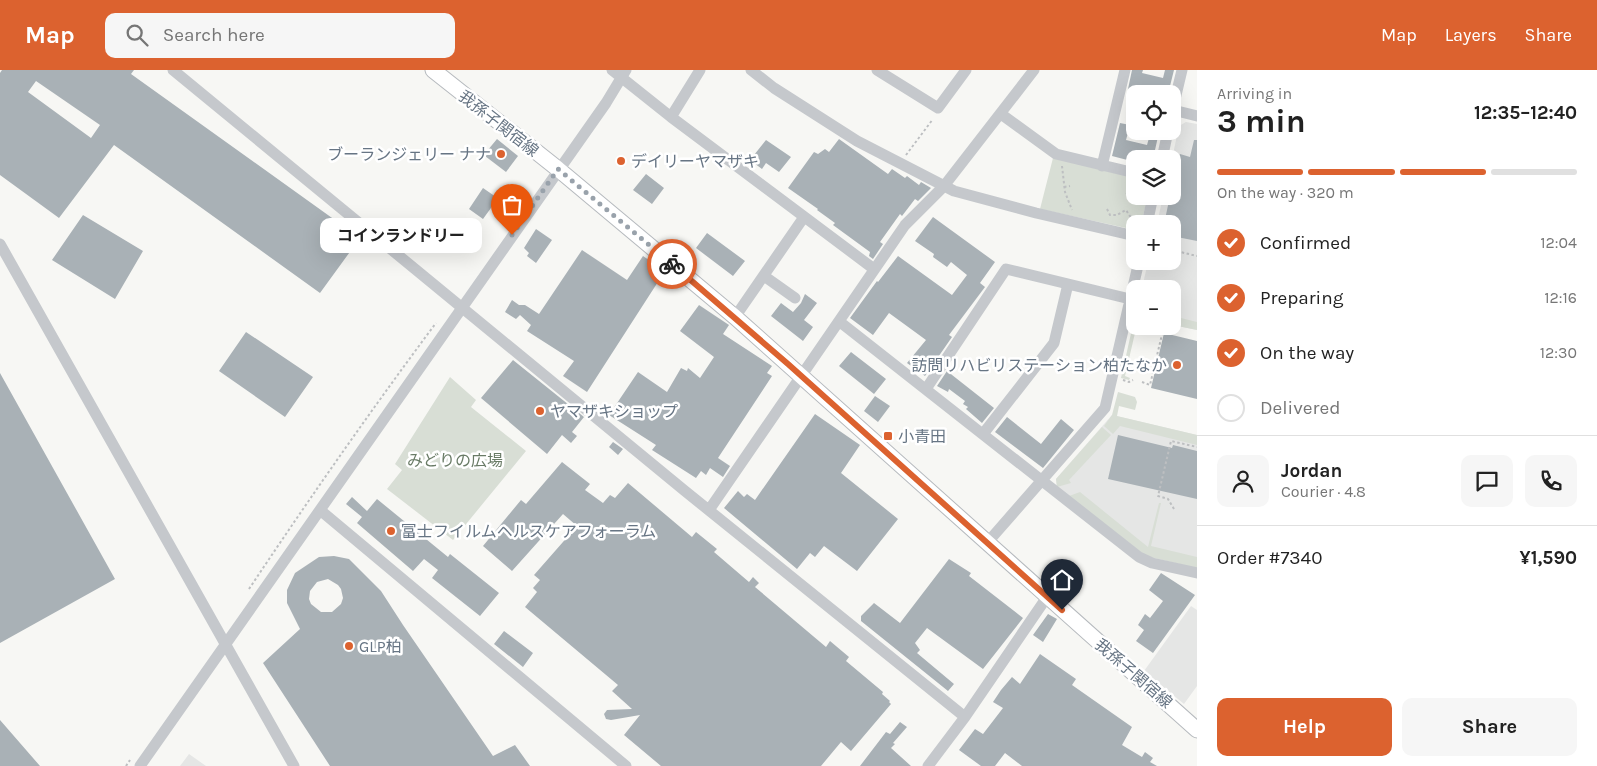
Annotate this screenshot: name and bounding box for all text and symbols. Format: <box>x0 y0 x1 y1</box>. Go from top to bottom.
search box <box>105 13 455 58</box>
text: Map <box>25 21 75 49</box>
icon: search <box>123 21 151 49</box>
text: Search here <box>163 24 265 46</box>
text: Map <box>1381 24 1417 46</box>
text: Layers <box>1445 24 1497 46</box>
text: Share <box>1525 24 1572 46</box>
text: Arriving in <box>1217 84 1292 103</box>
map controls <box>1126 85 1181 335</box>
button: locate <box>1126 85 1181 140</box>
street label: 我孫子関宿線 <box>455 86 542 160</box>
text: 12:35–12:40 <box>1474 102 1577 124</box>
text: 3 min <box>1217 103 1306 140</box>
place label: ブーランジェリー ナナ <box>327 145 491 164</box>
marker: ブーランジェリー ナナ <box>495 148 507 160</box>
button: layers <box>1126 150 1181 205</box>
place label: デイリーヤマザキ <box>631 152 759 171</box>
marker: デイリーヤマザキ <box>615 155 627 167</box>
text: On the way · 320 m <box>1217 183 1354 202</box>
pin <box>491 184 533 235</box>
icon: bag <box>498 191 526 219</box>
button: + <box>1126 215 1181 270</box>
callout: コインランドリー <box>320 218 482 252</box>
text: コインランドリー <box>337 226 465 245</box>
icon: check <box>1217 229 1245 257</box>
text: Confirmed <box>1260 232 1351 254</box>
text: 12:04 <box>1540 233 1577 252</box>
courier <box>647 239 697 289</box>
icon: bike <box>658 250 686 278</box>
button: − <box>1126 280 1181 335</box>
icon: check <box>1217 284 1245 312</box>
text: Preparing <box>1260 287 1343 309</box>
text: 12:16 <box>1544 288 1577 307</box>
icon: check <box>1217 339 1245 367</box>
text: On the way <box>1260 342 1354 364</box>
text: 12:30 <box>1540 343 1577 362</box>
place label: 訪問リハビリステーション柏たなか <box>911 356 1167 375</box>
marker: 訪問リハビリステーション柏たなか <box>1171 359 1183 371</box>
text: Delivered <box>1260 397 1340 419</box>
place label: ヤマザキショップ <box>550 402 678 421</box>
marker: ヤマザキショップ <box>534 405 546 417</box>
place label: 小青田 <box>898 427 946 446</box>
marker: 小青田 <box>882 430 894 442</box>
park label: みどりの広場 <box>407 451 503 470</box>
button: person <box>1217 455 1269 507</box>
button: chat <box>1461 455 1513 507</box>
button: phone <box>1525 455 1577 507</box>
text: Jordan <box>1281 460 1342 482</box>
text: Courier · 4.8 <box>1281 482 1366 501</box>
place label: 富士フイルムヘルスケアフォーラム <box>401 522 656 541</box>
marker: 富士フイルムヘルスケアフォーラム <box>385 525 397 537</box>
text: Order #7340 <box>1217 547 1322 569</box>
text: ¥1,590 <box>1520 547 1577 569</box>
pin <box>1041 559 1083 610</box>
icon: home <box>1048 566 1076 594</box>
street label: 我孫子関宿線 <box>1091 635 1176 712</box>
place label: GLP柏 <box>359 637 402 656</box>
marker: GLP柏 <box>343 640 355 652</box>
button: Help <box>1217 698 1392 756</box>
button: Share <box>1402 698 1577 756</box>

